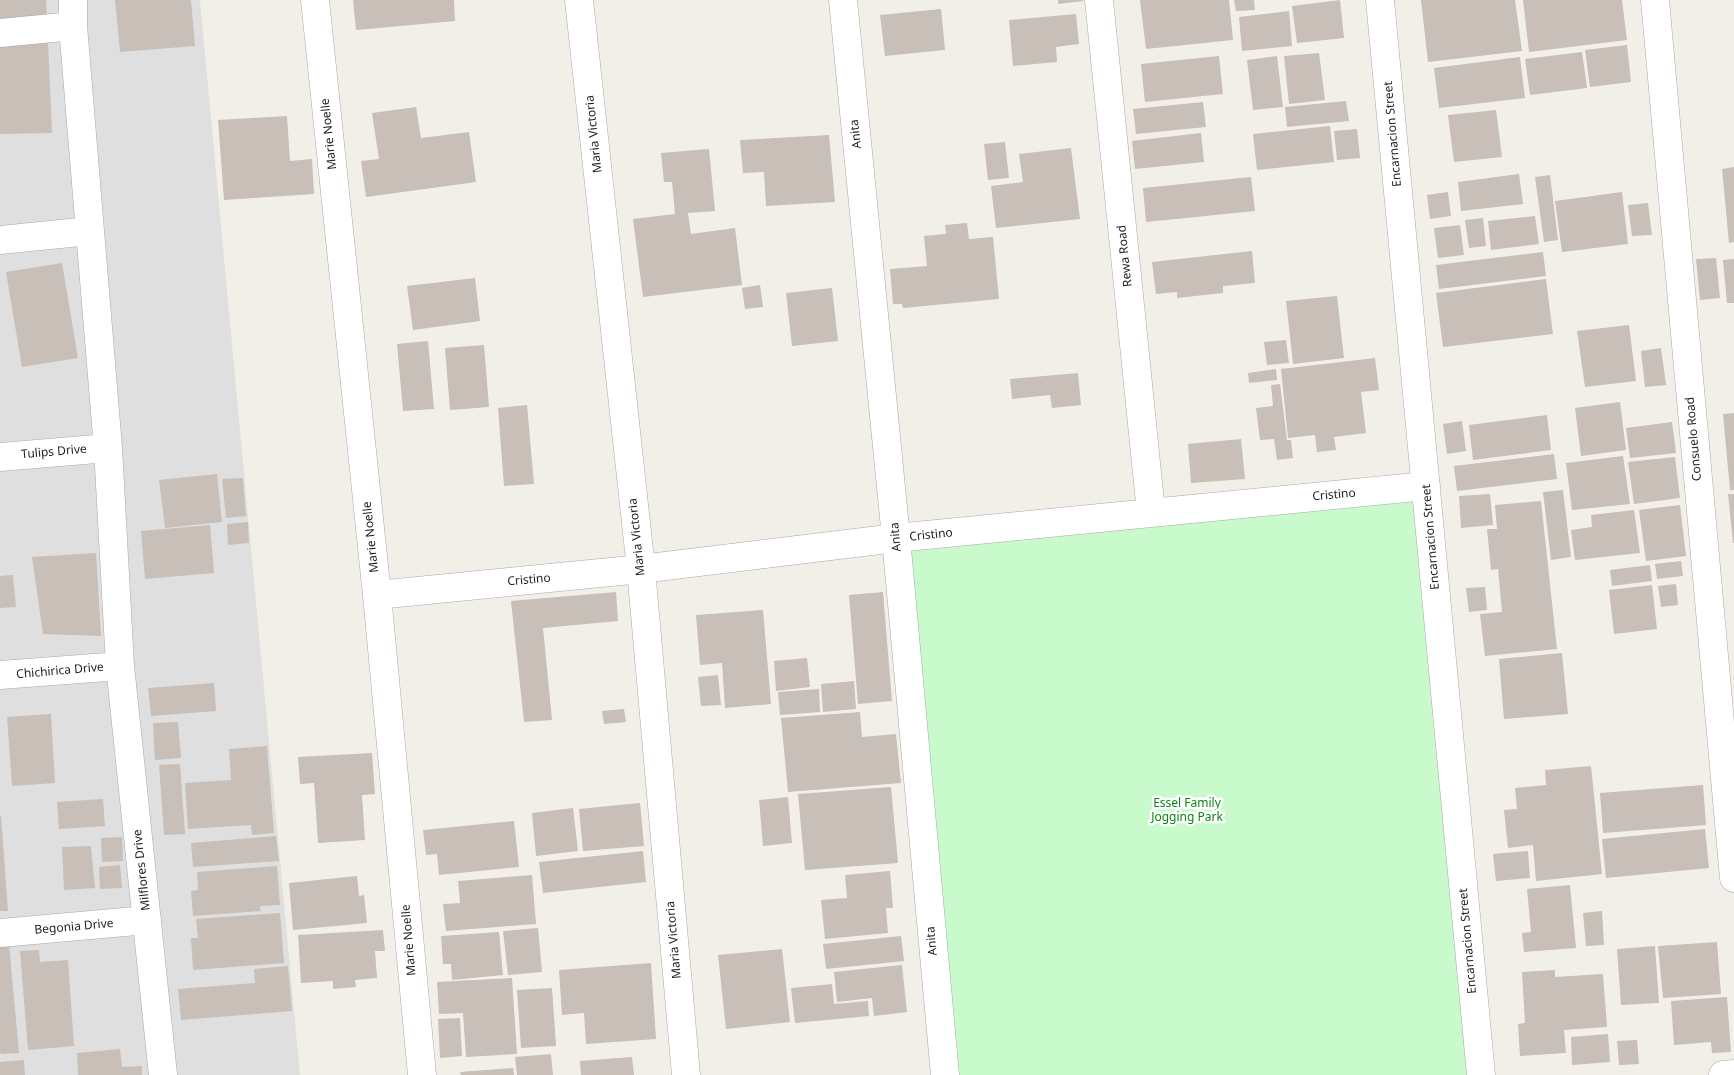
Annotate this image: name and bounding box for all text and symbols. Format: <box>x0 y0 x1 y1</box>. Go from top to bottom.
street label: Encarnacion Street <box>1381 81 1405 187</box>
street label: Maria Victoria <box>583 94 605 174</box>
street label: Marie Noelle <box>318 98 340 170</box>
street label: Anita <box>847 119 865 149</box>
street label: Rewa Road <box>1115 224 1135 288</box>
street label: Consuelo Road <box>1683 396 1705 482</box>
street label: Tulips Drive <box>21 442 87 462</box>
street label: Encarnacion Street <box>1419 484 1443 590</box>
street label: Cristino <box>1312 486 1356 504</box>
street label: Maria Victoria <box>626 497 648 577</box>
street label: Marie Noelle <box>360 501 382 573</box>
street label: Anita <box>888 522 904 552</box>
street label: Cristino <box>909 526 953 544</box>
street label: Cristino <box>507 571 551 589</box>
street label: Chichirica Drive <box>16 660 104 682</box>
park label: Essel Family Jogging Park <box>1151 797 1223 825</box>
street label: Milflores Drive <box>131 829 153 911</box>
street label: Encarnacion Street <box>1456 888 1480 994</box>
street label: Maria Victoria <box>663 901 685 979</box>
street label: Marie Noelle <box>399 904 419 976</box>
street label: Begonia Drive <box>34 916 114 938</box>
street label: Anita <box>924 926 940 956</box>

